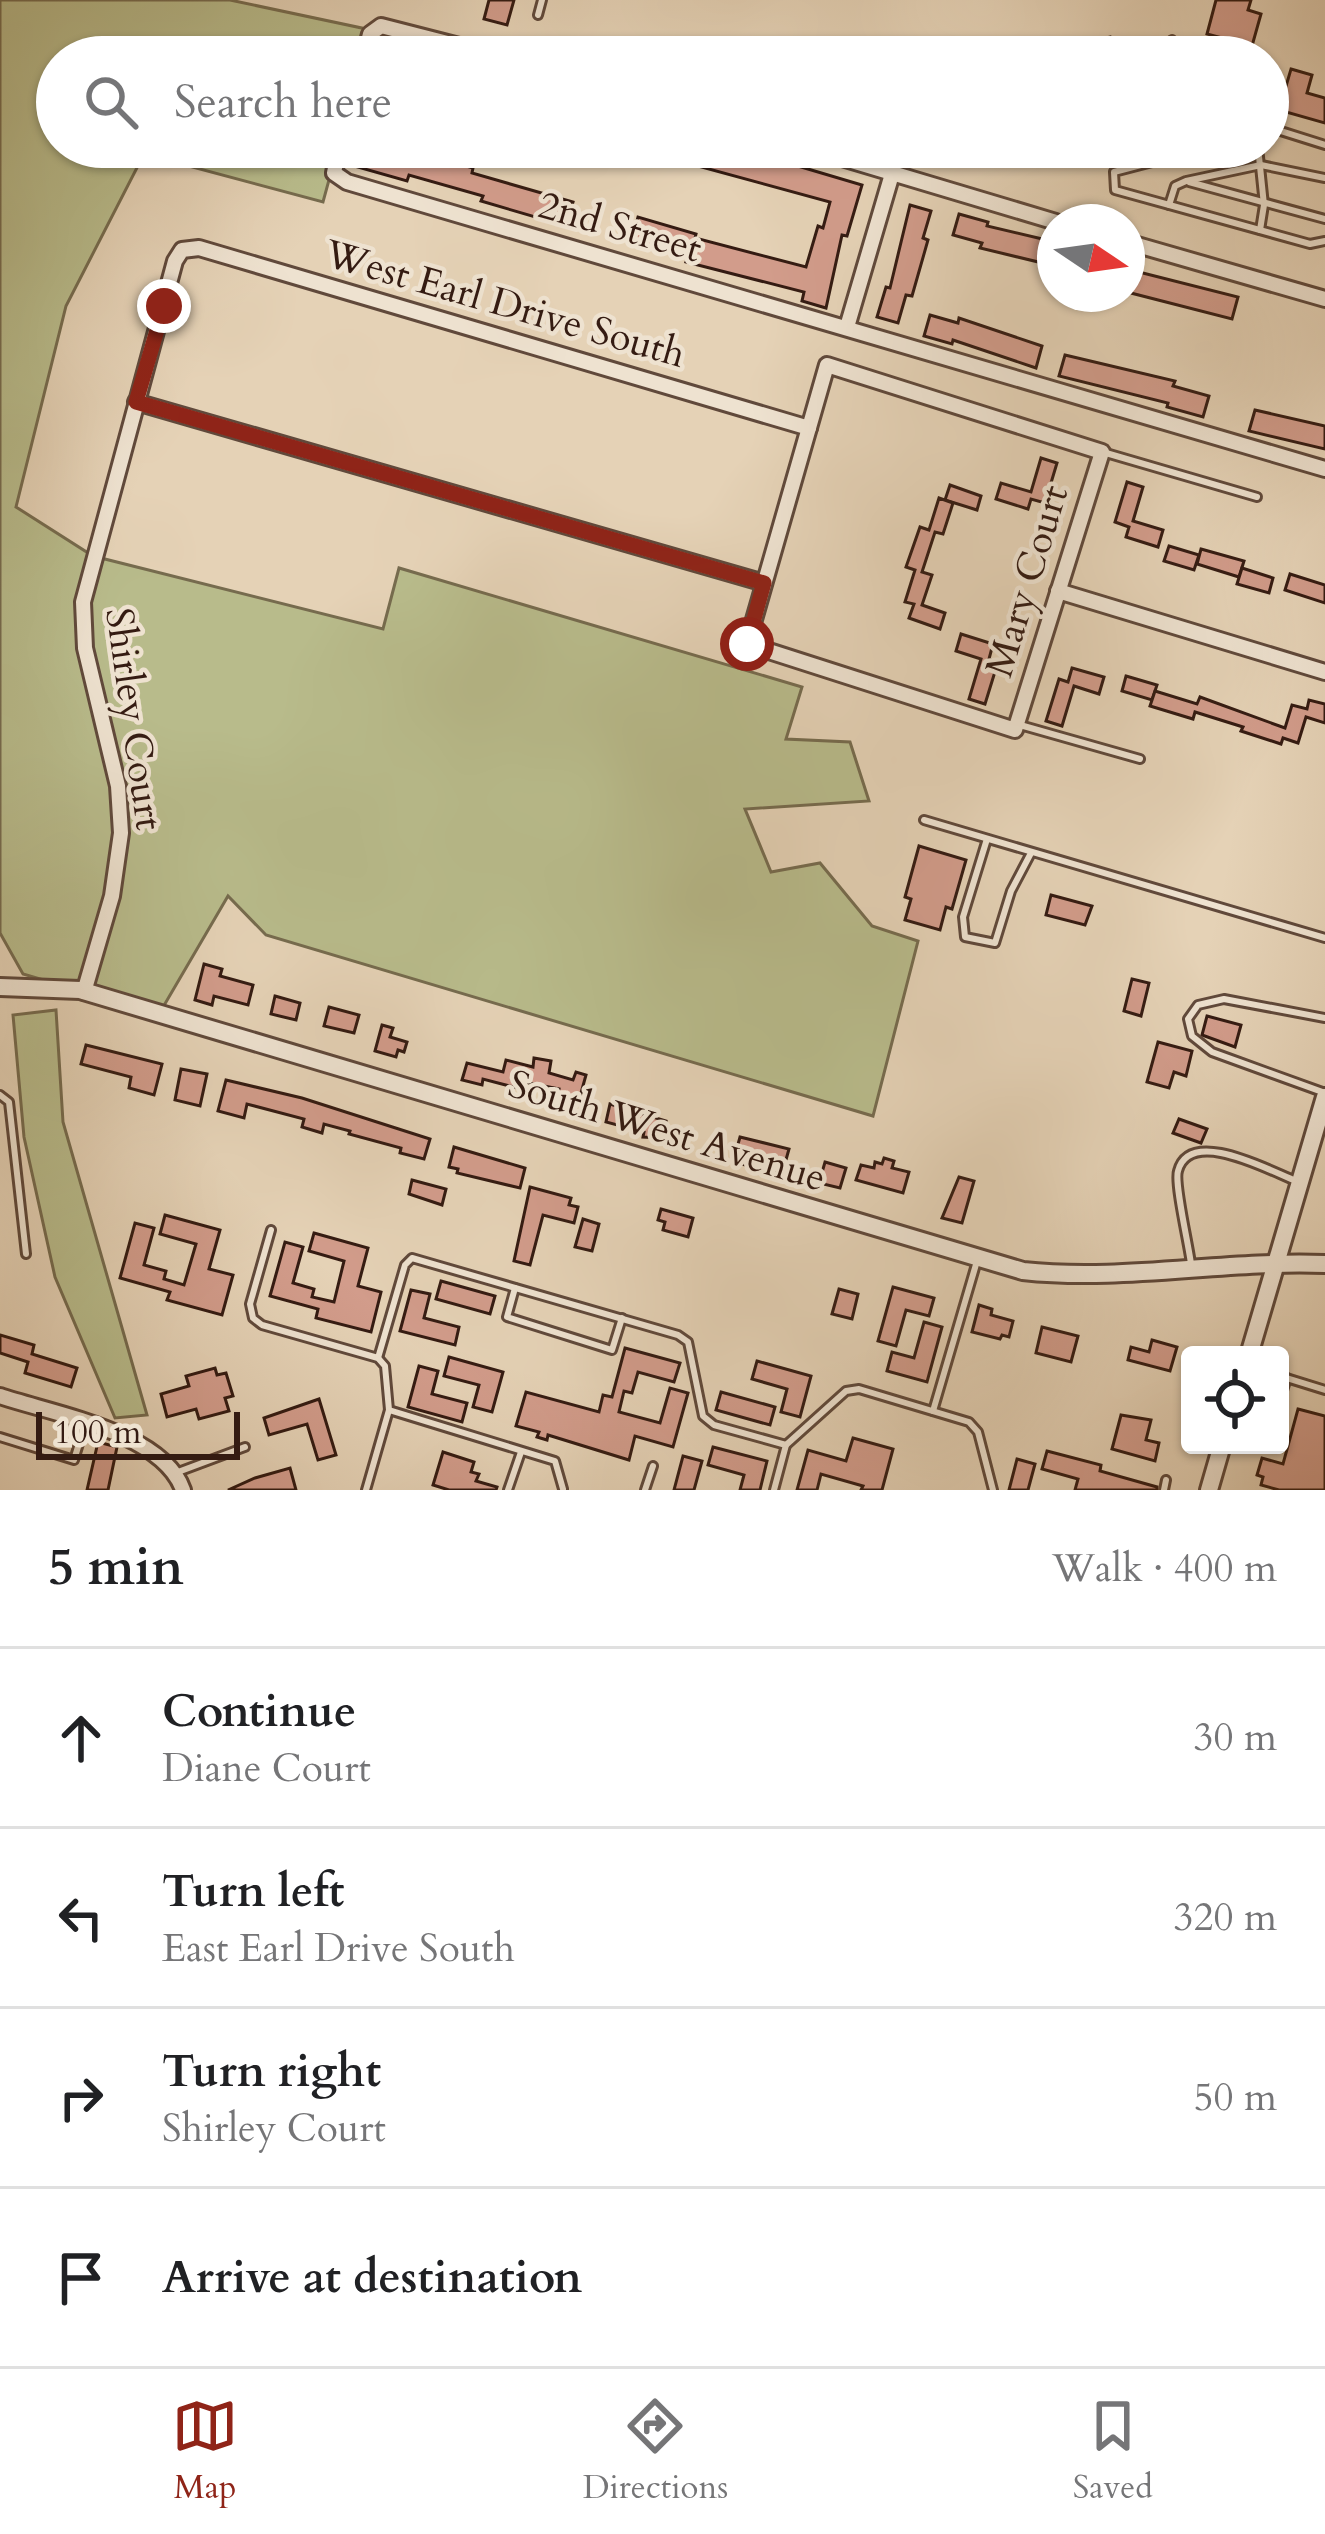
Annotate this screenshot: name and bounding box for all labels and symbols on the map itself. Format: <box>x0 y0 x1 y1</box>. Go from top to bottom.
street label: 2nd Street <box>532 178 708 276</box>
north arrow <box>1037 204 1145 312</box>
street label: West Earl Drive South <box>318 227 691 381</box>
route end <box>137 279 191 333</box>
street label: Mary Court <box>973 479 1081 683</box>
street label: Shirley Court <box>92 605 176 833</box>
route start <box>720 617 774 671</box>
street label: South West Avenue <box>502 1058 832 1204</box>
scale bar <box>36 1406 240 1459</box>

